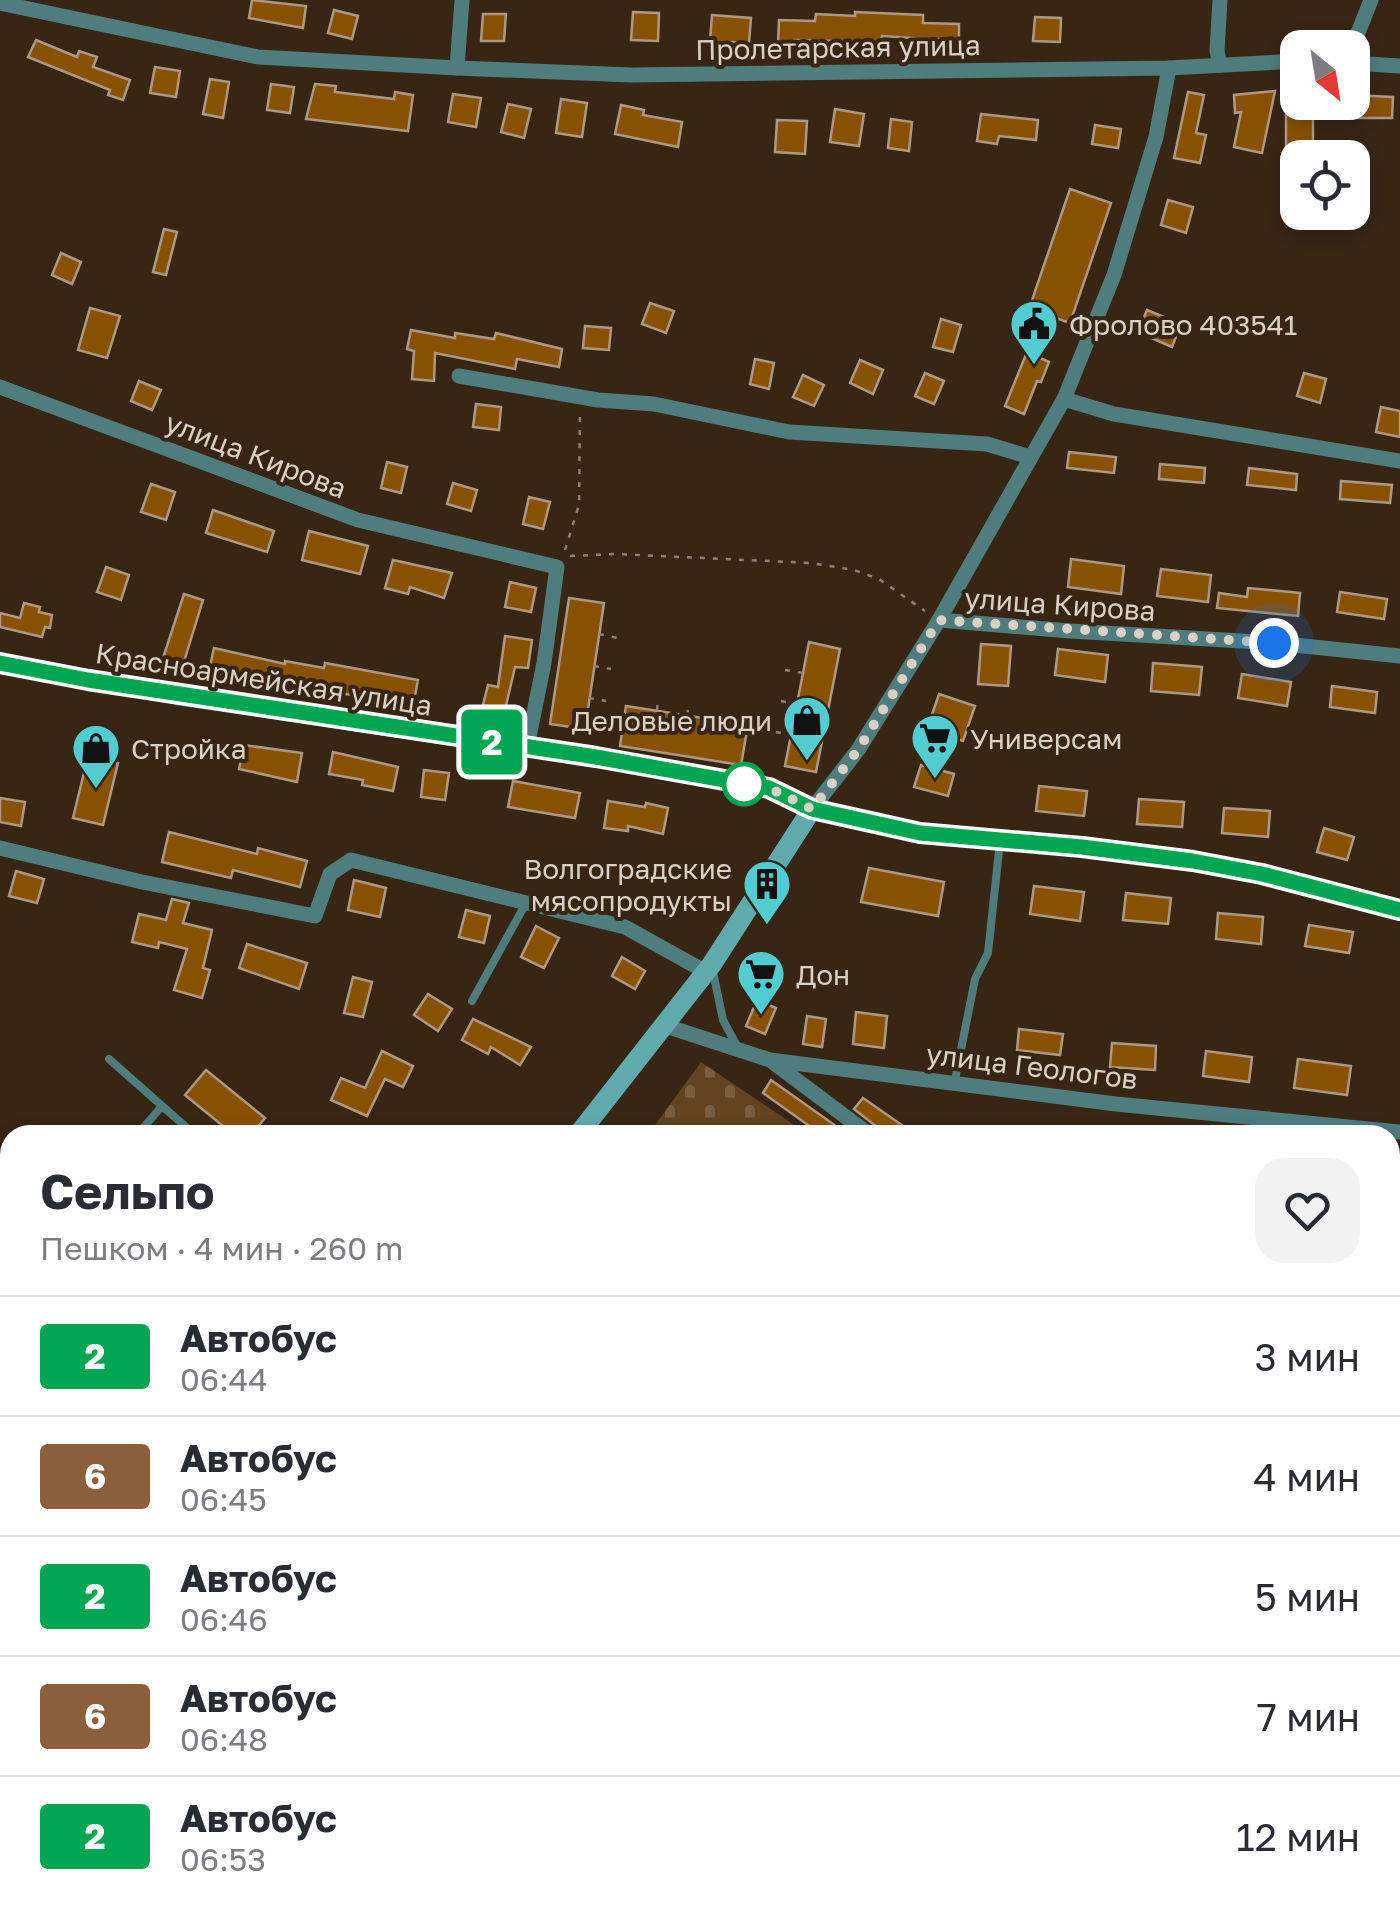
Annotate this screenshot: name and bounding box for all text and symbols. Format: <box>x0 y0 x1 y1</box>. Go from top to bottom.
street label: Пролетарская улица <box>695 28 981 66</box>
north arrow <box>1280 30 1370 120</box>
map controls <box>1280 30 1370 230</box>
button: locate <box>1280 140 1370 230</box>
public building icon: Фролово 403541 <box>1008 298 1060 366</box>
place label: Фролово 403541 <box>1069 308 1297 341</box>
street label: улица Кирова <box>161 405 351 505</box>
street label: улица Кирова <box>963 581 1157 627</box>
your location <box>1249 618 1299 668</box>
street label: Красноармейская улица <box>93 636 435 722</box>
shop icon: Деловые люди <box>781 694 833 762</box>
place label: Деловые люди <box>571 704 772 737</box>
line badge: 2 <box>460 710 524 774</box>
supermarket icon: Универсам <box>909 712 961 780</box>
text: 2 <box>481 721 503 763</box>
shop icon: Стройка <box>70 722 122 790</box>
place label: Универсам <box>970 722 1122 755</box>
place label: Стройка <box>131 732 247 765</box>
unlabelled marker <box>723 763 765 805</box>
place label: Волгоградские мясопродукты <box>523 852 732 917</box>
building icon: Волгоградские мясопродукты <box>741 858 793 926</box>
supermarket icon: Дон <box>735 948 787 1016</box>
place label: Дон <box>796 958 850 991</box>
street label: улица Геологов <box>924 1037 1140 1095</box>
button: heart <box>1255 1158 1360 1263</box>
text: Сельпо <box>40 1162 215 1220</box>
text: Пешком · 4 мин · 260 m <box>40 1229 403 1267</box>
text: Автобус <box>180 1315 337 1360</box>
text: 3 мин <box>1255 1334 1360 1379</box>
text: 2 <box>84 1335 106 1377</box>
text: 06:44 <box>180 1360 268 1398</box>
text: Автобус <box>180 1435 337 1480</box>
text: 4 мин <box>1254 1454 1360 1499</box>
text: 6 <box>84 1455 106 1497</box>
text: 06:45 <box>180 1480 267 1518</box>
text: Автобус <box>180 1555 337 1600</box>
text: 5 мин <box>1255 1574 1360 1619</box>
text: 2 <box>84 1575 106 1617</box>
text: 06:46 <box>180 1600 268 1638</box>
text: Автобус <box>180 1675 337 1720</box>
text: 7 мин <box>1257 1694 1360 1739</box>
text: 6 <box>84 1695 106 1737</box>
text: 06:48 <box>180 1720 268 1758</box>
text: Автобус <box>180 1795 337 1840</box>
text: 12 мин <box>1236 1814 1360 1859</box>
text: 2 <box>84 1815 106 1857</box>
text: 06:53 <box>180 1840 266 1878</box>

